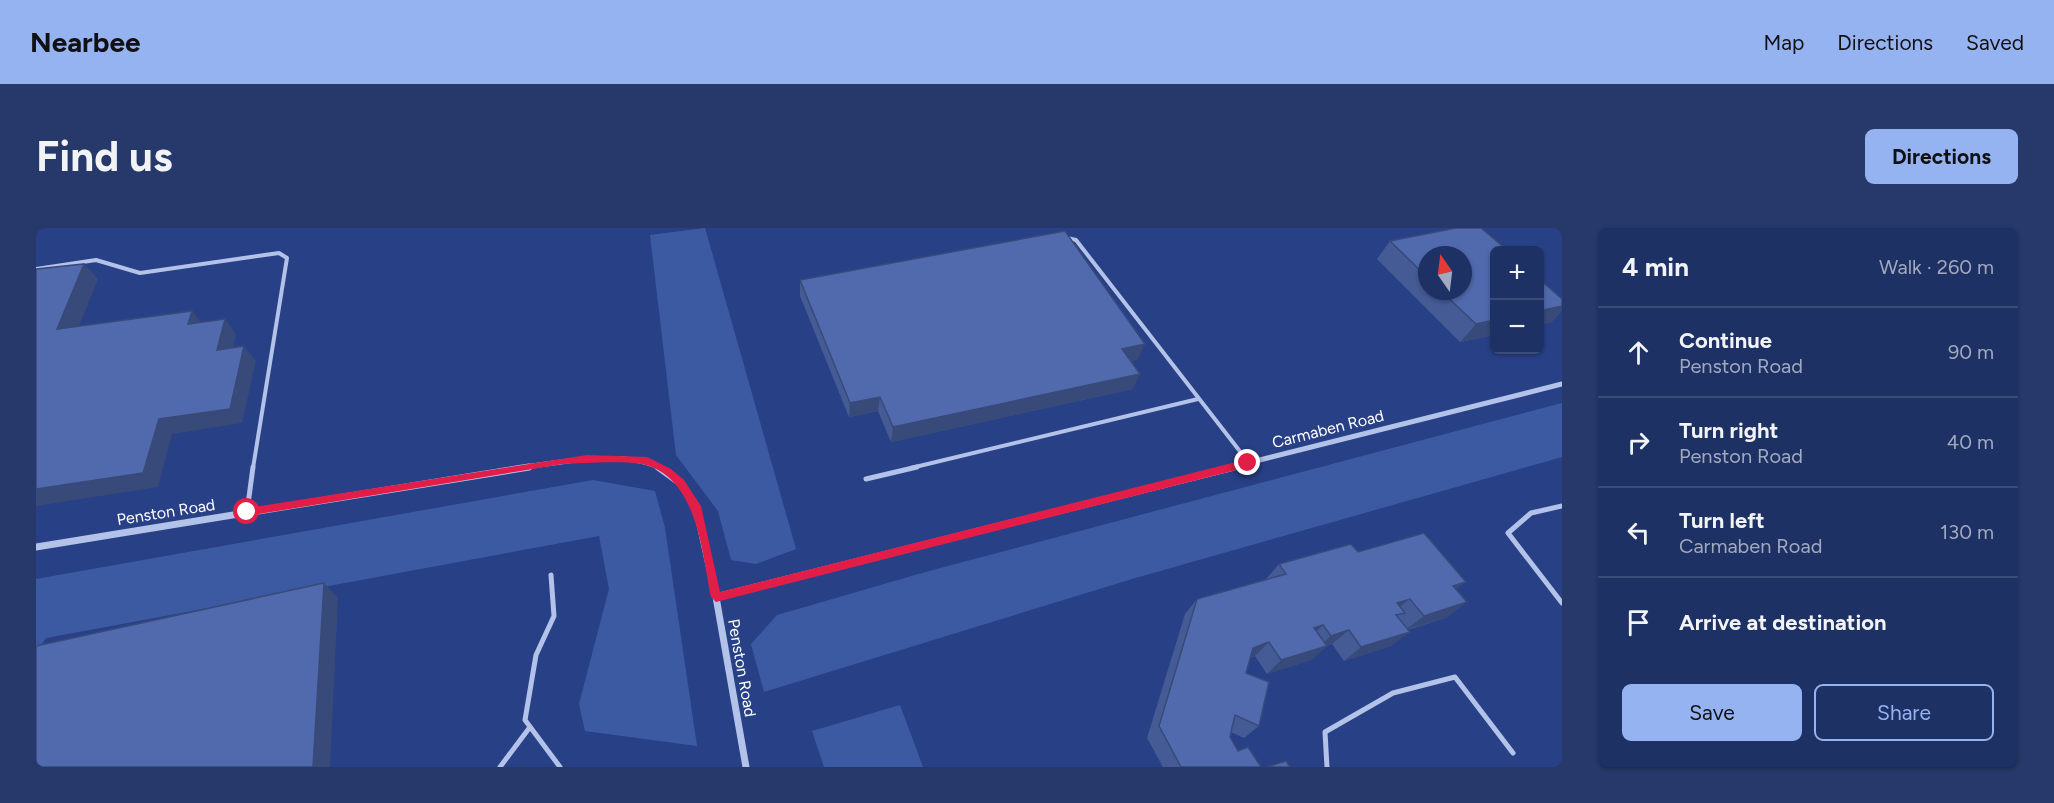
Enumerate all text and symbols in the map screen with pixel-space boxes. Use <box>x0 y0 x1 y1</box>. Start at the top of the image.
text: Nearbee <box>30 25 140 59</box>
text: Map <box>1763 30 1804 55</box>
text: Directions <box>1837 30 1933 55</box>
text: Saved <box>1966 30 2024 55</box>
button: Directions <box>1865 129 2018 184</box>
text: Find us <box>36 131 173 182</box>
north arrow <box>1418 246 1472 300</box>
map controls <box>1490 246 1544 354</box>
button: + <box>1490 246 1544 300</box>
text: 4 min <box>1622 251 1689 283</box>
text: Walk · 260 m <box>1879 255 1994 279</box>
button: − <box>1490 300 1544 354</box>
text: Continue <box>1679 327 1772 354</box>
icon: ahead <box>1622 336 1655 369</box>
text: 90 m <box>1948 340 1994 364</box>
text: Penston Road <box>1679 354 1803 378</box>
street label: Carmaben Road <box>1270 406 1386 452</box>
text: Turn right <box>1679 417 1778 444</box>
icon: right <box>1622 426 1655 459</box>
text: 40 m <box>1947 430 1994 454</box>
text: Penston Road <box>1679 444 1803 468</box>
route end <box>1234 449 1260 475</box>
street label: Penston Road <box>116 495 216 529</box>
route start <box>233 498 259 524</box>
text: Turn left <box>1679 507 1765 534</box>
icon: left <box>1622 516 1655 549</box>
text: 130 m <box>1940 520 1994 544</box>
text: Carmaben Road <box>1679 534 1822 558</box>
icon: arrive <box>1622 606 1655 639</box>
text: Arrive at destination <box>1679 609 1887 636</box>
street label: Penston Road <box>724 617 760 719</box>
button: Save <box>1622 684 1802 741</box>
button: Share <box>1814 684 1994 741</box>

